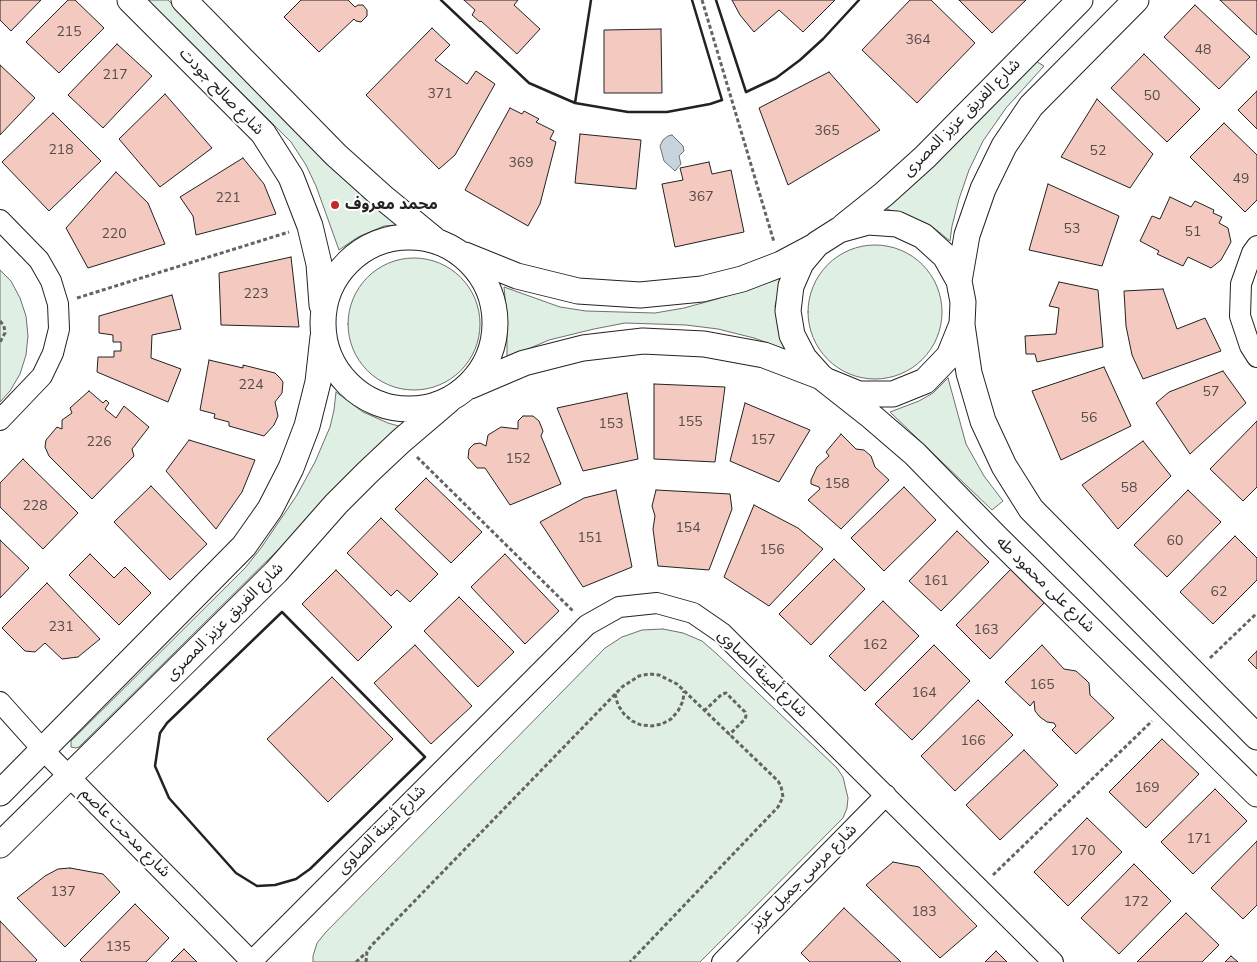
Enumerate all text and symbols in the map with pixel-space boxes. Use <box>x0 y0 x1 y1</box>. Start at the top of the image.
house number: 215 <box>56 25 82 41</box>
house number: 364 <box>905 33 931 49</box>
house number: 48 <box>1195 43 1211 59</box>
street label: شارع صالح جودت <box>175 44 267 140</box>
street label: شارع الفريق عزيز المصرى <box>899 55 1025 181</box>
house number: 217 <box>102 68 128 84</box>
house number: 371 <box>427 87 453 103</box>
house number: 50 <box>1144 89 1160 105</box>
house number: 365 <box>814 124 840 140</box>
house number: 218 <box>48 143 74 159</box>
house number: 52 <box>1090 144 1106 160</box>
house number: 369 <box>508 156 534 172</box>
house number: 49 <box>1233 172 1249 188</box>
house number: 367 <box>688 190 714 206</box>
house number: 221 <box>215 191 241 207</box>
place label: محمد معروف <box>345 195 438 215</box>
marker: محمد معروف <box>329 199 341 211</box>
house number: 53 <box>1064 222 1080 238</box>
house number: 51 <box>1185 225 1201 241</box>
house number: 220 <box>101 227 127 243</box>
house number: 223 <box>243 287 269 303</box>
house number: 224 <box>238 378 264 394</box>
house number: 57 <box>1203 385 1219 401</box>
house number: 56 <box>1081 411 1097 427</box>
house number: 155 <box>677 415 703 431</box>
house number: 153 <box>598 417 624 433</box>
house number: 157 <box>750 433 776 449</box>
house number: 226 <box>86 435 112 451</box>
house number: 152 <box>505 452 531 468</box>
house number: 158 <box>824 477 850 493</box>
house number: 58 <box>1121 481 1137 497</box>
house number: 228 <box>22 499 48 515</box>
house number: 154 <box>675 521 701 537</box>
house number: 151 <box>577 531 603 547</box>
street label: شارع على محمود طه <box>992 533 1098 637</box>
house number: 60 <box>1167 534 1183 550</box>
house number: 156 <box>759 543 785 559</box>
street label: شارع الفريق عزيز المصرى <box>162 559 288 685</box>
house number: 161 <box>923 574 949 590</box>
house number: 62 <box>1211 585 1227 601</box>
house number: 231 <box>48 620 74 636</box>
house number: 163 <box>973 623 999 639</box>
street label: شارع أمينة الصاوى <box>713 626 811 722</box>
house number: 162 <box>862 638 888 654</box>
house number: 165 <box>1029 678 1055 694</box>
house number: 164 <box>911 686 937 702</box>
house number: 166 <box>960 734 986 750</box>
house number: 169 <box>1134 781 1160 797</box>
street label: شارع أمينة الصاوى <box>334 782 430 878</box>
street label: شارع مدحت عاصم <box>76 784 174 882</box>
street label: شارع مرسى جميل عزيز <box>746 820 862 936</box>
house number: 171 <box>1186 832 1212 848</box>
house number: 170 <box>1070 844 1096 860</box>
house number: 137 <box>50 885 76 901</box>
house number: 172 <box>1123 895 1149 911</box>
house number: 183 <box>911 905 937 921</box>
house number: 135 <box>105 940 131 956</box>

